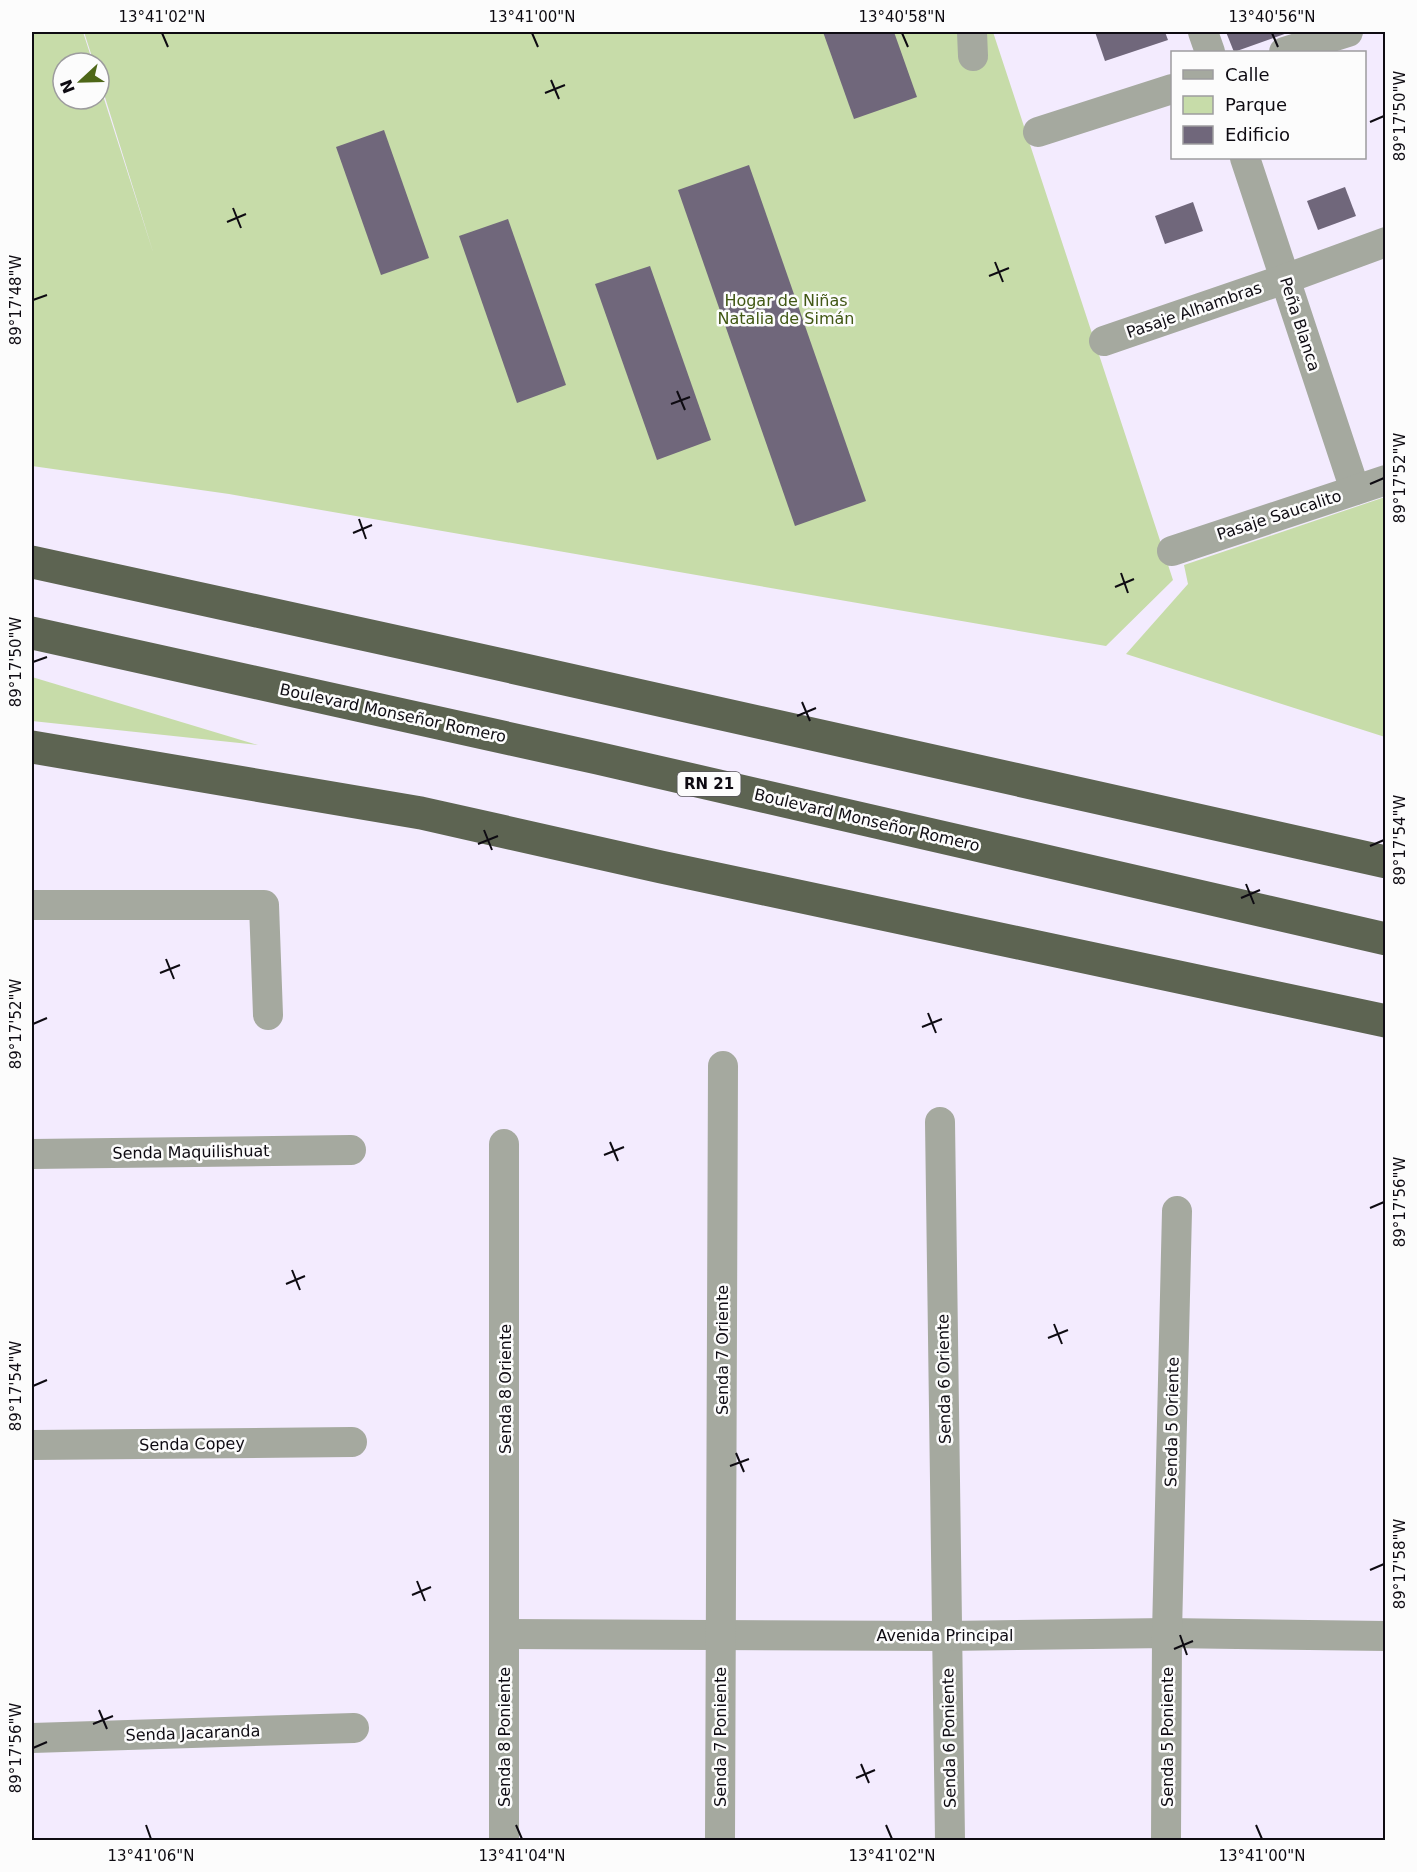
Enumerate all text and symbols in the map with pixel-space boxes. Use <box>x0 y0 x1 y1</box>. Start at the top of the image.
text: 13°41'02"N <box>118 8 206 26</box>
text: 13°41'00"N <box>488 8 576 26</box>
text: 13°40'58"N <box>858 8 946 26</box>
text: 13°40'56"N <box>1228 8 1316 26</box>
north arrow <box>51 51 111 111</box>
legend <box>1171 51 1366 159</box>
text: Calle <box>1225 64 1270 85</box>
text: 89°17'50"W <box>1391 71 1409 161</box>
text: N <box>56 77 79 96</box>
text: Parque <box>1225 94 1287 115</box>
text: Edificio <box>1225 124 1290 145</box>
text: 89°17'48"W <box>7 255 25 345</box>
street label: Peña Blanca <box>1276 274 1324 374</box>
street label: Pasaje Alhambras <box>1124 278 1264 342</box>
park label: Hogar de Niñas Natalia de Simán <box>718 291 854 328</box>
text: 89°17'52"W <box>1391 433 1409 523</box>
street label: Pasaje Saucalito <box>1214 486 1344 544</box>
text: 89°17'50"W <box>7 617 25 707</box>
street label: Boulevard Monseñor Romero <box>278 680 508 746</box>
road number: RN 21 <box>678 772 740 796</box>
street label: Boulevard Monseñor Romero <box>752 785 982 855</box>
text: 89°17'54"W <box>1391 795 1409 885</box>
text: 89°17'52"W <box>7 979 25 1069</box>
street label: Senda Maquilishuat <box>112 1141 270 1163</box>
text: 89°17'56"W <box>1391 1157 1409 1247</box>
street label: Senda 7 Oriente <box>713 1285 732 1415</box>
street label: Senda 6 Oriente <box>933 1314 955 1444</box>
street label: Senda 8 Oriente <box>496 1324 515 1454</box>
text: 89°17'54"W <box>7 1341 25 1431</box>
street label: Senda 5 Oriente <box>1161 1357 1183 1487</box>
street label: Senda Copey <box>139 1434 245 1454</box>
text: 89°17'58"W <box>1391 1519 1409 1609</box>
street label: Avenida Principal <box>876 1626 1014 1645</box>
street label: Senda 8 Poniente <box>495 1667 514 1807</box>
street label: Senda 7 Poniente <box>711 1667 730 1807</box>
street label: Senda 5 Poniente <box>1158 1667 1177 1807</box>
street label: Senda 6 Poniente <box>938 1668 960 1808</box>
text: 89°17'56"W <box>7 1703 25 1793</box>
street label: Senda Jacaranda <box>125 1721 261 1745</box>
text: 13°41'06"N <box>107 1847 195 1865</box>
text: 13°41'04"N <box>478 1847 566 1865</box>
text: 13°41'02"N <box>848 1847 936 1865</box>
text: 13°41'00"N <box>1218 1847 1306 1865</box>

